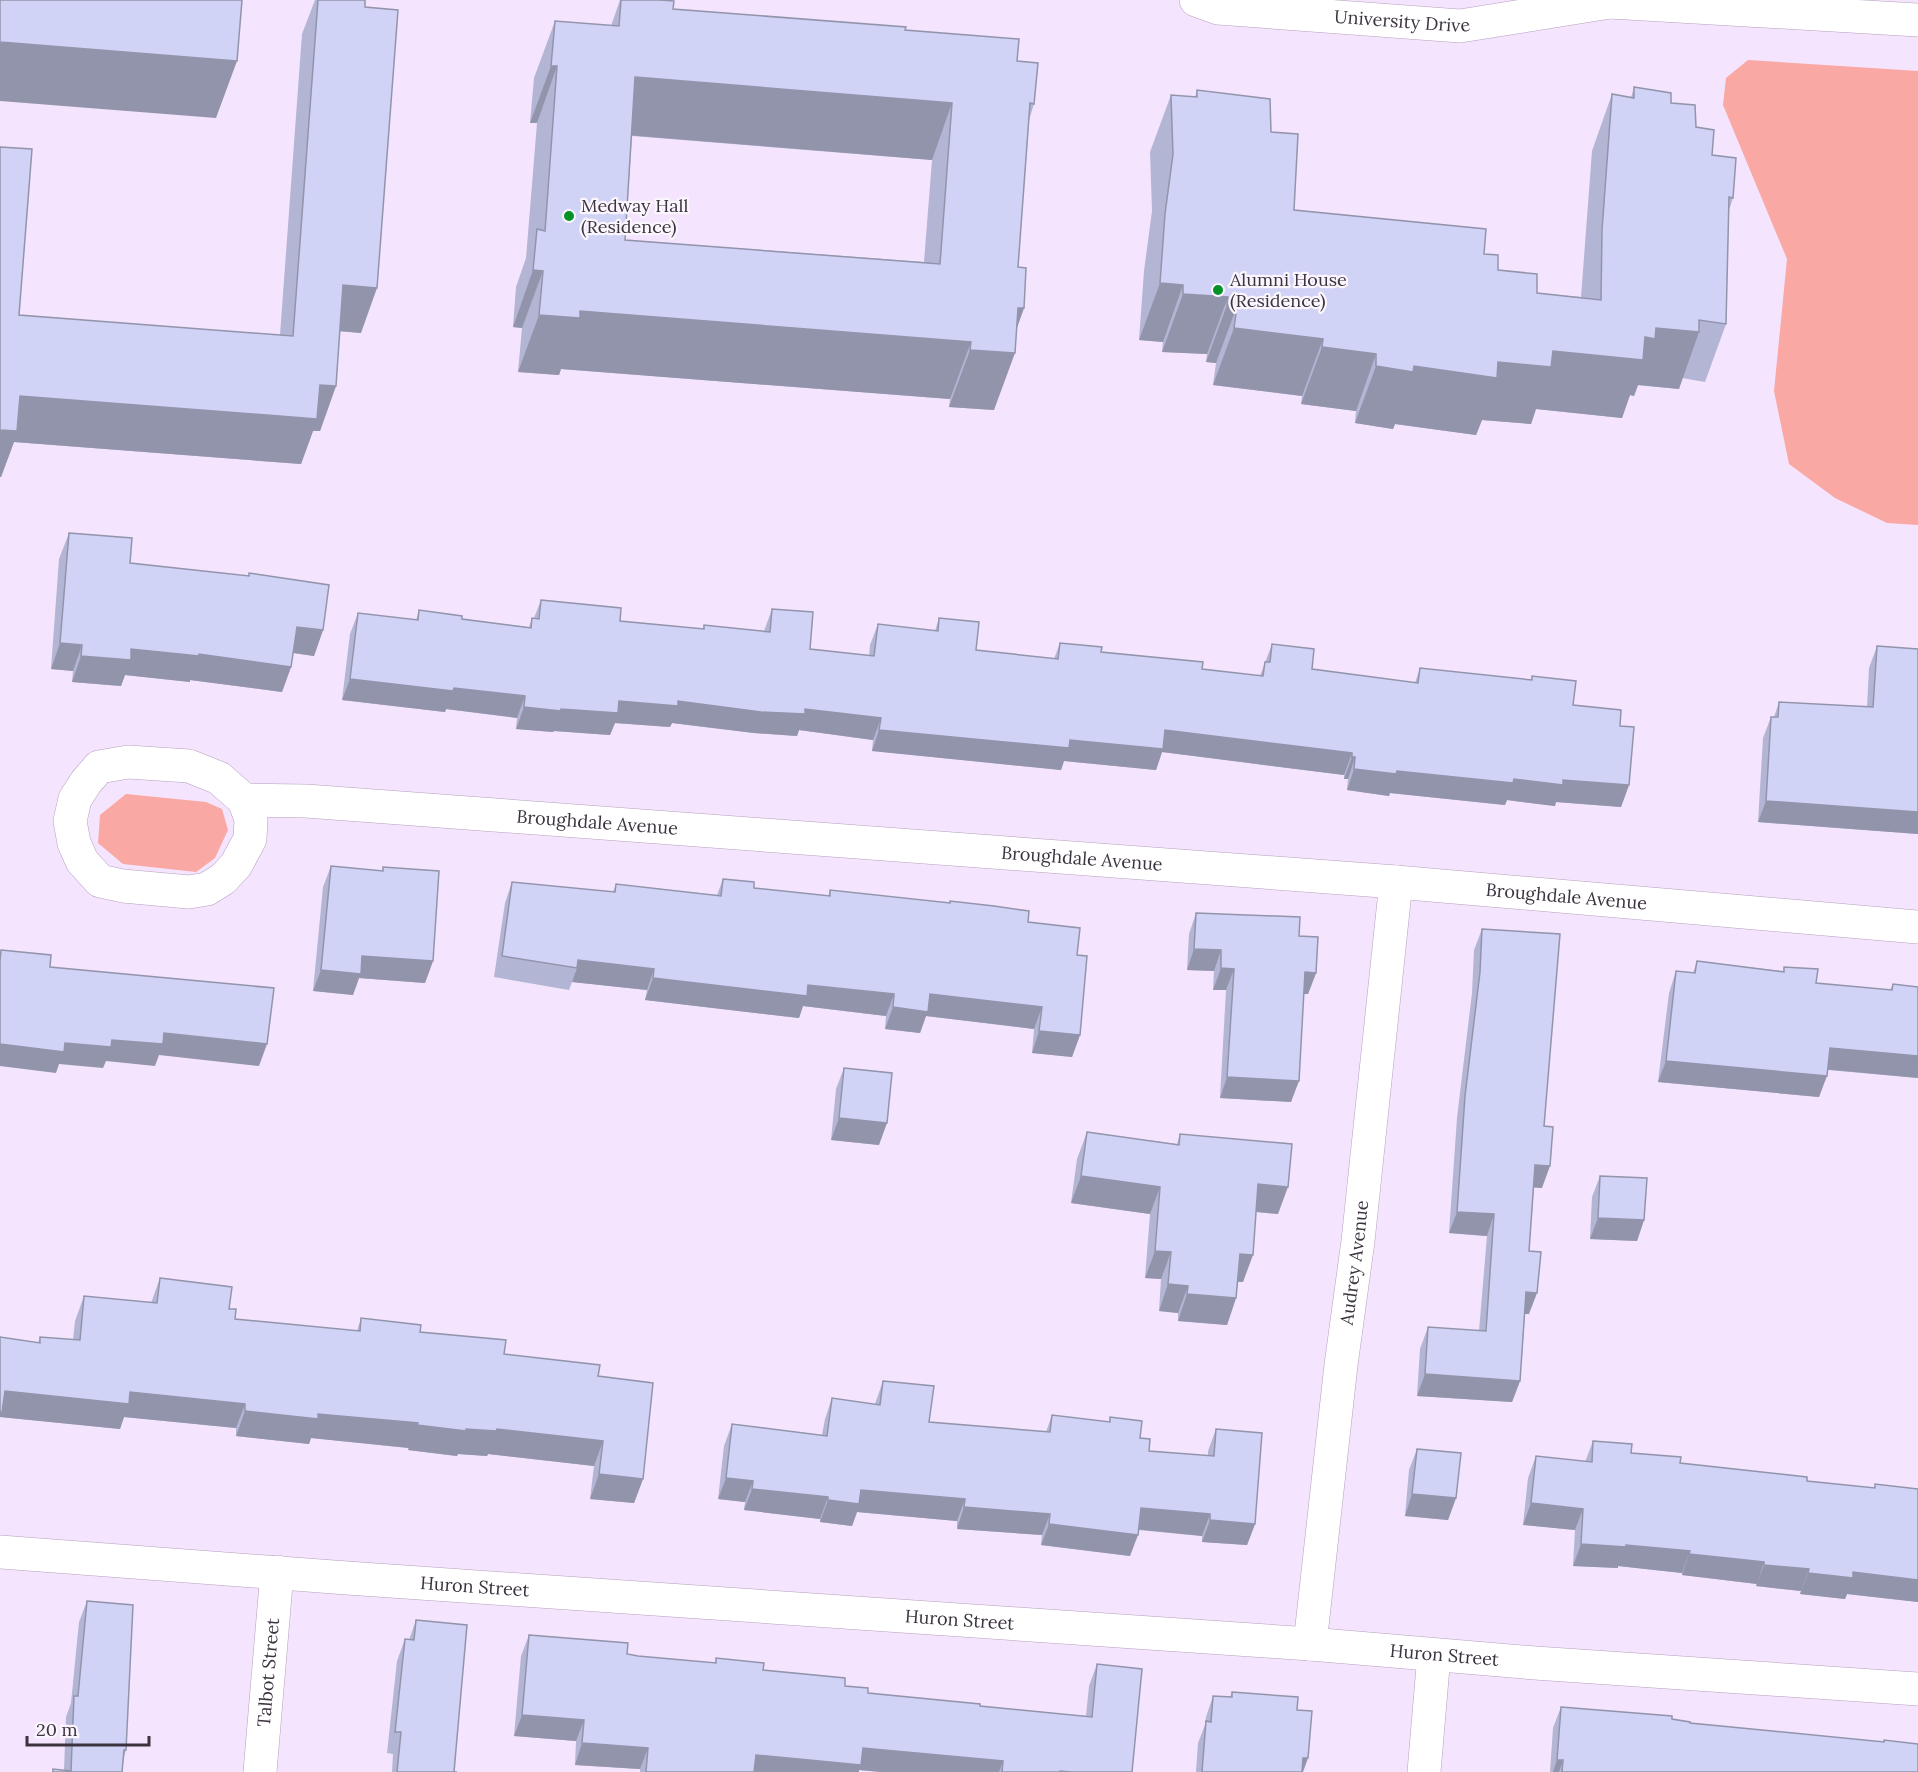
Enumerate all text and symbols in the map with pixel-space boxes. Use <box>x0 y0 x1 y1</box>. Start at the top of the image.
street label: University Drive <box>1333 5 1472 37</box>
place label: Medway Hall (Residence) <box>581 194 688 238</box>
marker: Medway Hall (Residence) <box>562 209 576 223</box>
place label: Alumni House (Residence) <box>1229 268 1347 312</box>
marker: Alumni House (Residence) <box>1211 283 1225 297</box>
street label: Broughdale Avenue <box>516 805 679 840</box>
street label: Broughdale Avenue <box>1000 841 1164 876</box>
street label: Broughdale Avenue <box>1485 878 1648 915</box>
street label: Audrey Avenue <box>1334 1199 1373 1327</box>
street label: Huron Street <box>419 1571 530 1601</box>
street label: Huron Street <box>904 1604 1015 1635</box>
street label: Talbot Street <box>252 1617 284 1728</box>
street label: Huron Street <box>1389 1639 1500 1671</box>
scale bar <box>27 1709 148 1747</box>
text: 20 m <box>36 1718 78 1741</box>

